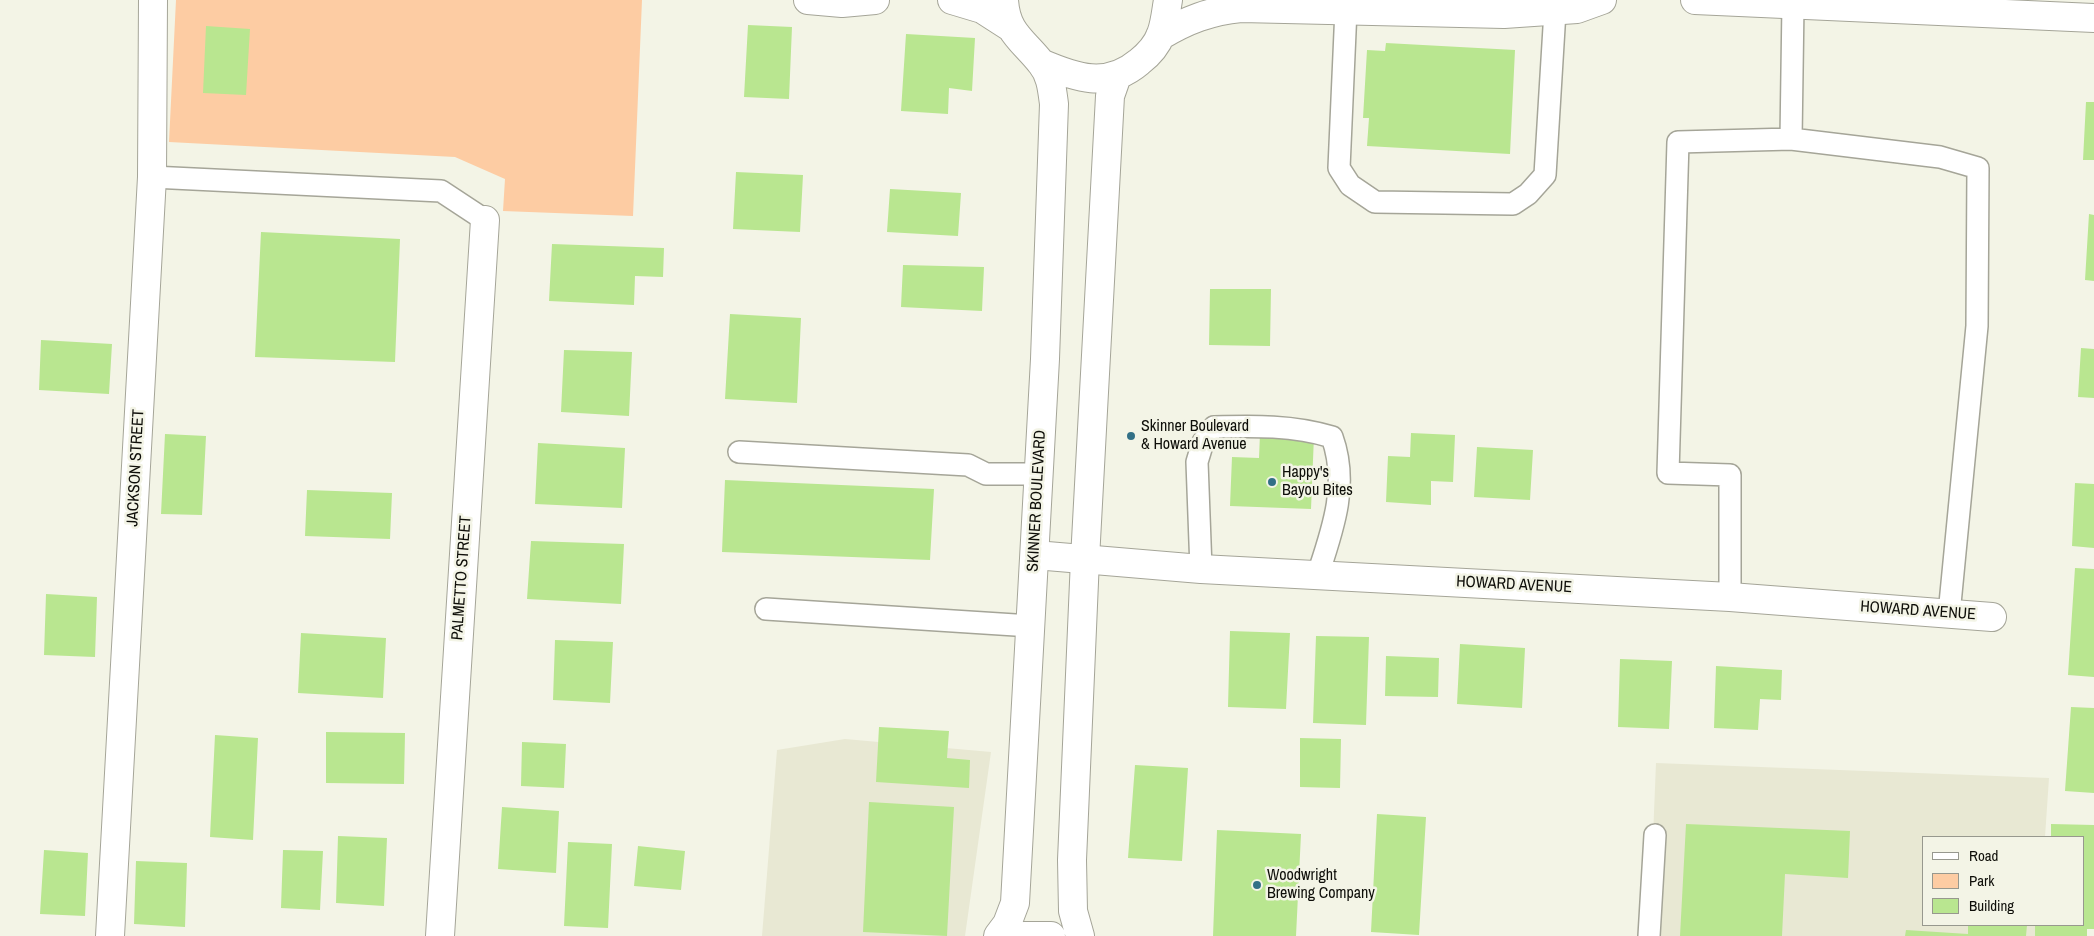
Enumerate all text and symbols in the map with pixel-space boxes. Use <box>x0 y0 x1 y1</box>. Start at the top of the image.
street label: JACKSON STREET <box>123 409 149 527</box>
place label: Skinner Boulevard & Howard Avenue <box>1141 417 1249 455</box>
street label: SKINNER BOULEVARD <box>1024 430 1050 572</box>
marker: Skinner Boulevard & Howard Avenue <box>1125 430 1137 442</box>
place label: Happy's Bayou Bites <box>1282 463 1353 501</box>
marker: Happy's Bayou Bites <box>1266 476 1278 488</box>
street label: PALMETTO STREET <box>448 515 476 641</box>
street label: HOWARD AVENUE <box>1456 572 1572 598</box>
street label: HOWARD AVENUE <box>1860 597 1976 625</box>
legend <box>1922 836 2084 926</box>
text: Road <box>1969 845 1998 866</box>
place label: Woodwright Brewing Company <box>1267 866 1375 904</box>
text: Park <box>1969 870 1994 891</box>
marker: Woodwright Brewing Company <box>1251 879 1263 891</box>
text: Building <box>1969 895 2014 916</box>

